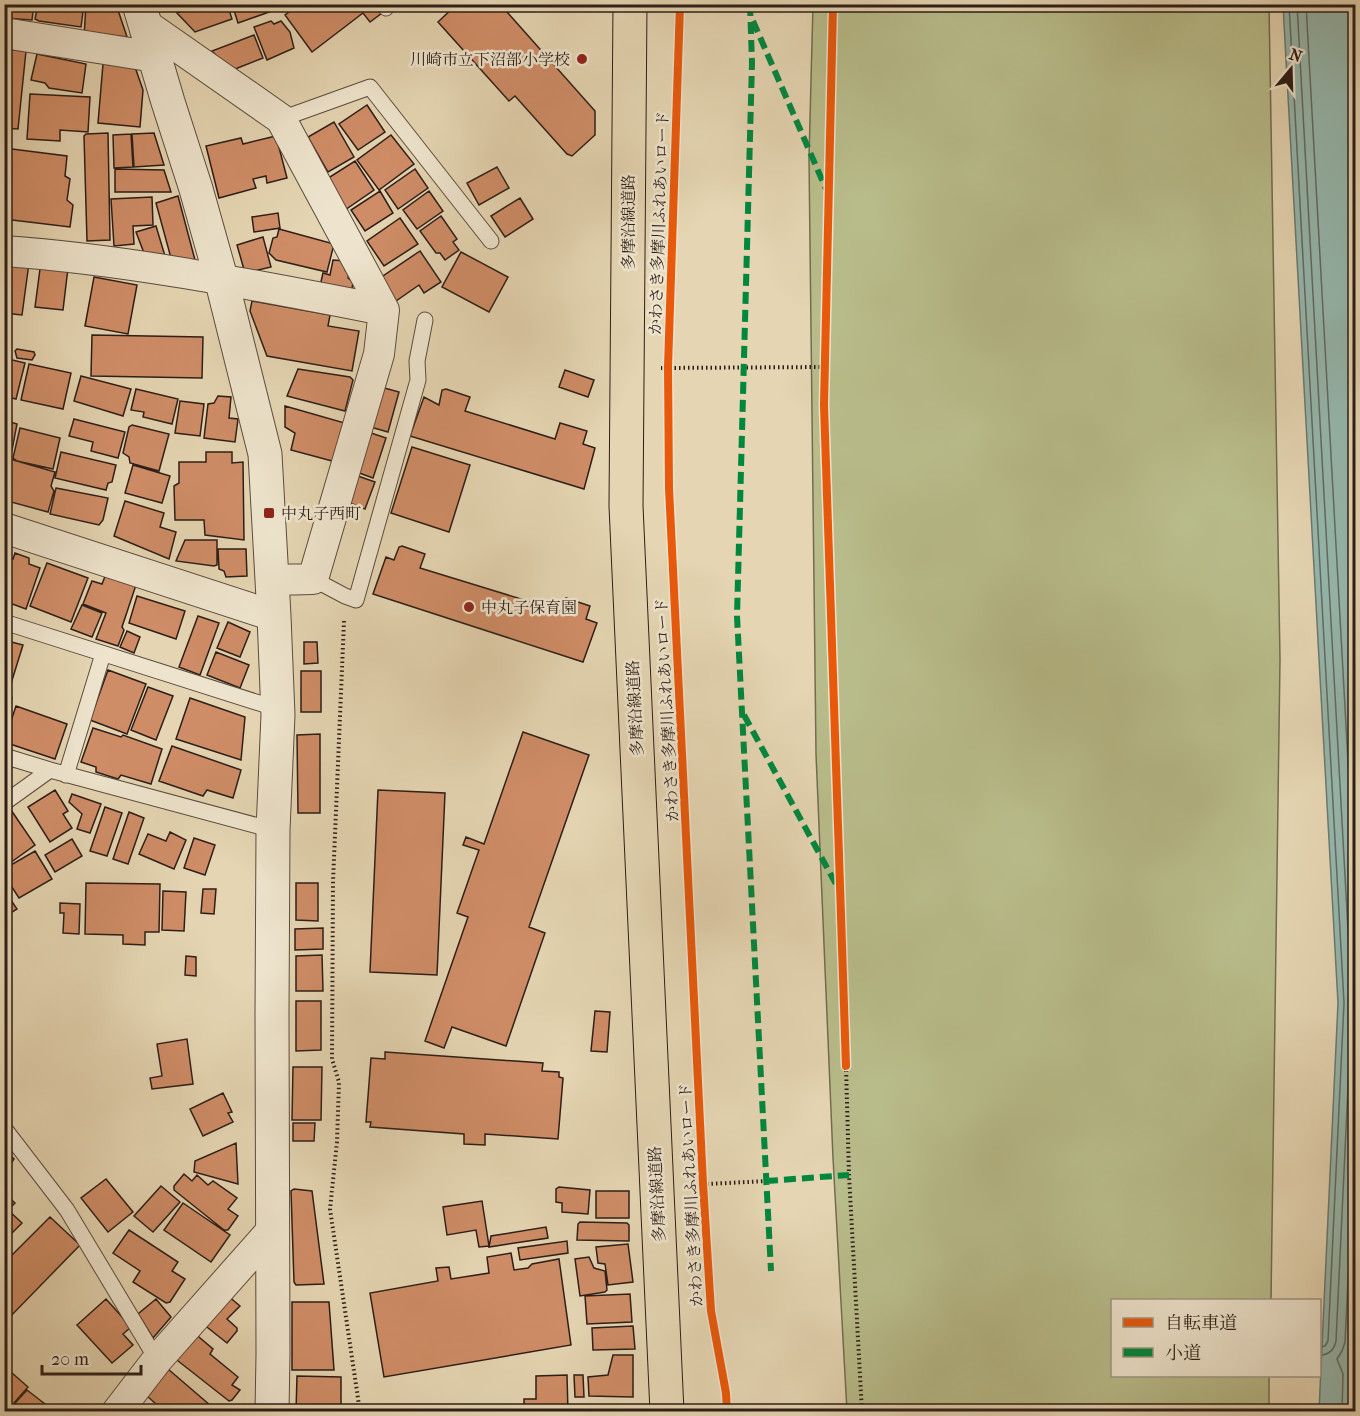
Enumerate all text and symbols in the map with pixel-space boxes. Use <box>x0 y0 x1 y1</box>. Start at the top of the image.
north arrow <box>1261 39 1321 99</box>
text: N <box>1287 44 1305 67</box>
place label: 川崎市立下沼部小学校 <box>410 50 570 69</box>
marker: 川崎市立下沼部小学校 <box>575 52 589 66</box>
street label: かわさき多摩川ふれあいロード <box>646 111 672 335</box>
street label: 多摩沿線道路 <box>619 174 638 270</box>
place label: 中丸子西町 <box>281 504 361 523</box>
marker: 中丸子西町 <box>262 506 276 520</box>
place label: 中丸子保育園 <box>481 598 577 617</box>
street label: かわさき多摩川ふれあいロード <box>652 598 682 822</box>
marker: 中丸子保育園 <box>462 600 476 614</box>
street label: 多摩沿線道路 <box>623 660 647 756</box>
street label: かわさき多摩川ふれあいロード <box>676 1083 706 1307</box>
street label: 多摩沿線道路 <box>645 1146 669 1242</box>
legend <box>1111 1299 1321 1377</box>
text: 自転車道 <box>1165 1313 1237 1334</box>
scale bar <box>42 1338 141 1376</box>
text: 小道 <box>1165 1343 1201 1364</box>
text: 20 m <box>51 1349 89 1370</box>

